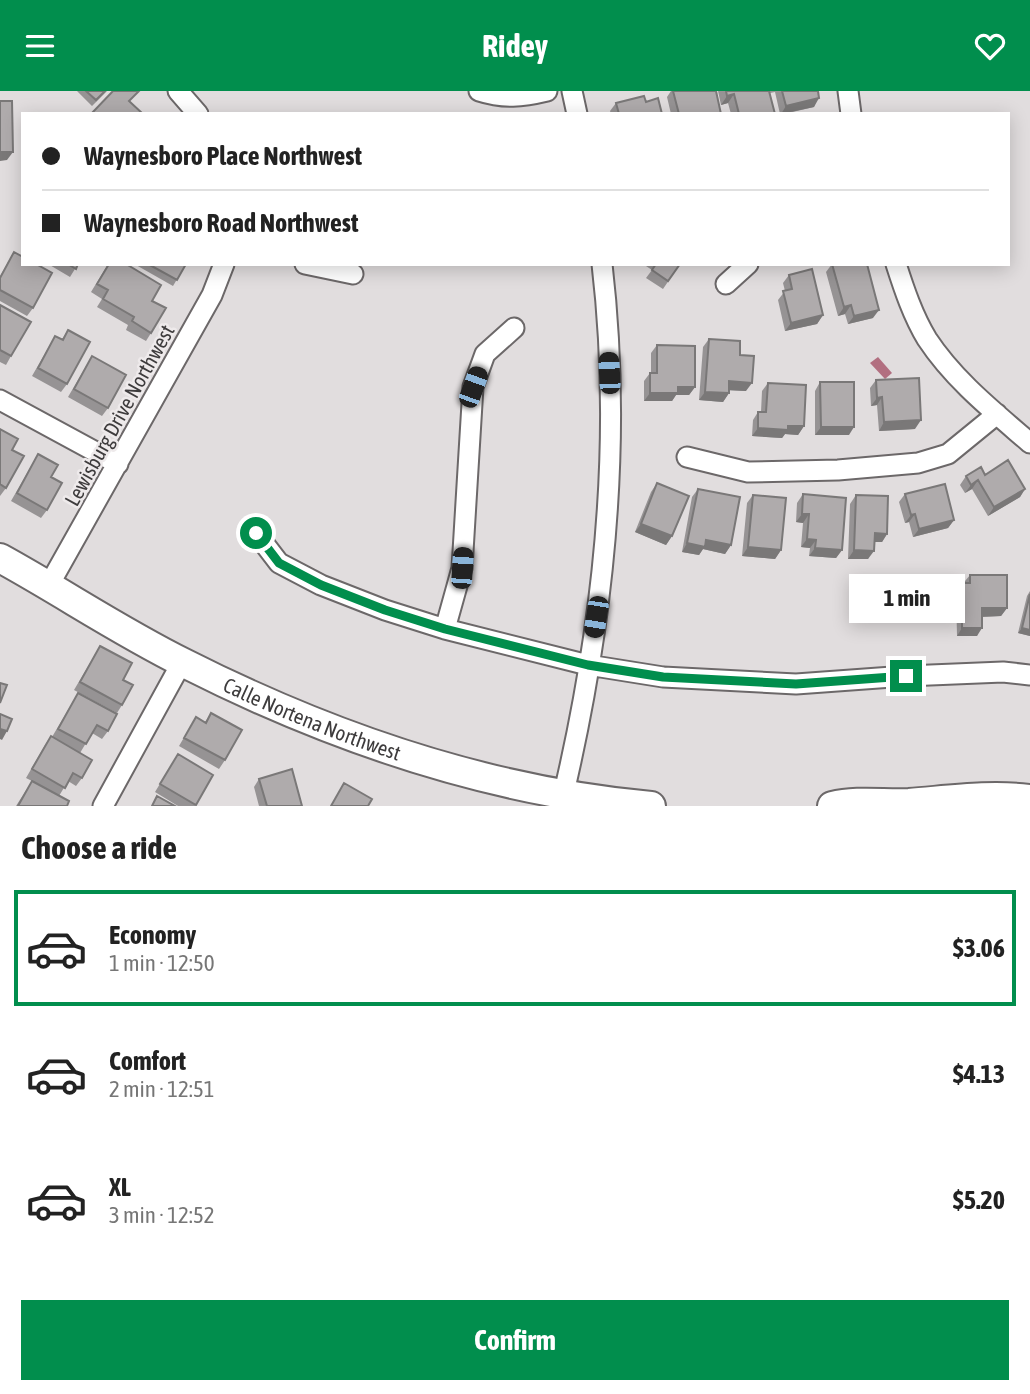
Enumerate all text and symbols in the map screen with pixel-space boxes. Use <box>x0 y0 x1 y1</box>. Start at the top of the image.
icon: menu <box>21 27 59 65</box>
text: Ridey <box>482 27 548 64</box>
icon: heart <box>971 27 1009 65</box>
text: Waynesboro Place Northwest <box>84 141 362 171</box>
text: Waynesboro Road Northwest <box>84 208 358 238</box>
street label: Lewisburg Drive Northwest <box>59 320 179 510</box>
car <box>598 351 621 395</box>
car <box>456 364 491 410</box>
route start <box>240 517 272 549</box>
car <box>451 546 474 590</box>
callout: 1 min <box>848 575 964 623</box>
text: 1 min <box>884 585 930 611</box>
car <box>583 595 610 639</box>
route end <box>890 660 922 692</box>
street label: Calle Nortena Northwest <box>220 672 404 765</box>
text: Choose a ride <box>21 829 177 866</box>
icon: car <box>25 917 88 980</box>
text: Economy <box>109 920 196 950</box>
text: $3.06 <box>953 933 1005 963</box>
text: 1 min · 12:50 <box>109 950 215 976</box>
icon: car <box>25 1043 88 1106</box>
text: Comfort <box>109 1046 186 1076</box>
text: $4.13 <box>953 1059 1005 1089</box>
text: 2 min · 12:51 <box>109 1076 215 1102</box>
icon: car <box>25 1169 88 1232</box>
text: XL <box>109 1172 131 1202</box>
text: $5.20 <box>953 1185 1005 1215</box>
text: 3 min · 12:52 <box>109 1202 215 1228</box>
button: Confirm <box>21 1300 1009 1380</box>

